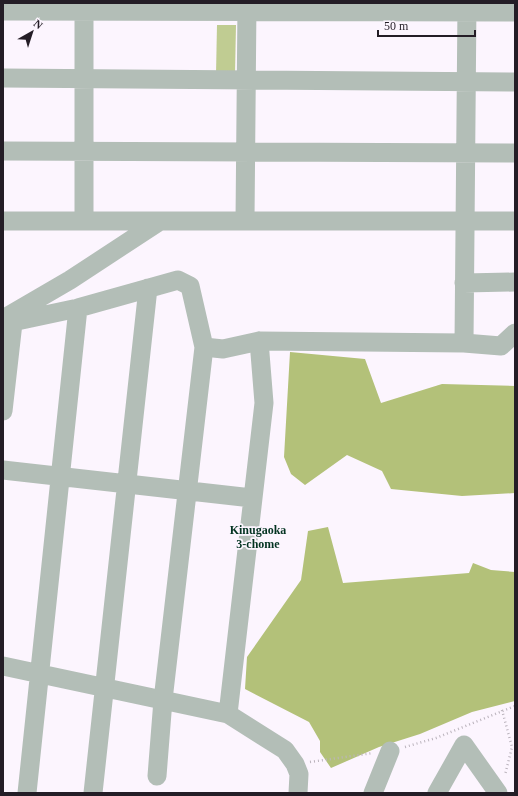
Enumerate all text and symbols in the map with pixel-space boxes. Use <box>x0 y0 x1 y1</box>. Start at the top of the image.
north arrow <box>12 12 52 52</box>
scale bar <box>378 12 475 38</box>
text: N <box>31 17 45 31</box>
text: 50 m <box>384 19 409 33</box>
district label: Kinugaoka 3-chome <box>230 523 286 551</box>

